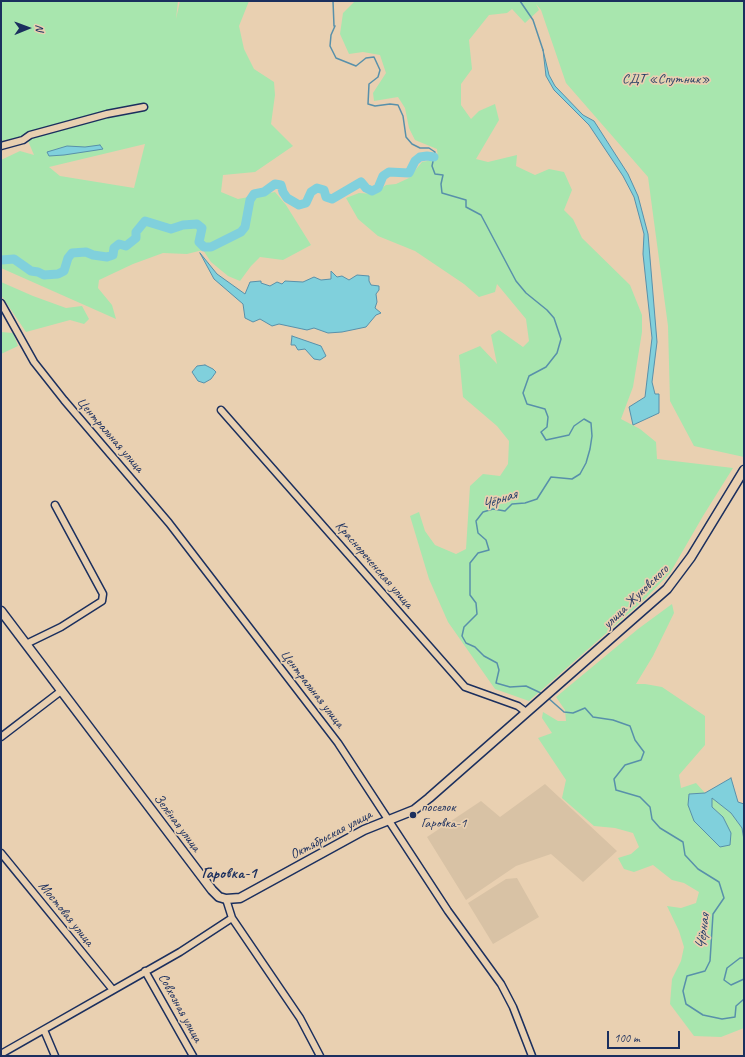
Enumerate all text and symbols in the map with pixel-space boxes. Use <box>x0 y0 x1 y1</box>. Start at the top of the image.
north arrow <box>8 8 48 48</box>
text: N <box>33 24 47 31</box>
park label: СДТ «Спутник» <box>622 71 710 87</box>
street label: Центральная улица <box>73 394 147 476</box>
water label: Чёрная <box>479 486 519 514</box>
street label: Краснореченская улица <box>331 518 417 612</box>
street label: улица Жуковского <box>600 561 672 633</box>
street label: Центральная улица <box>276 647 348 731</box>
street label: Зелёная улица <box>150 791 204 855</box>
place label: поселок Гаровка-1 <box>421 799 466 832</box>
street label: Октябрьская улица <box>287 806 375 864</box>
marker: поселок Гаровка-1 <box>408 810 418 820</box>
district label: Гаровка-1 <box>201 864 257 884</box>
street label: Мостовая улица <box>35 878 97 950</box>
water label: Чёрная <box>692 913 714 951</box>
street label: Совхозная улица <box>154 971 206 1045</box>
scale bar <box>609 1023 682 1049</box>
text: 100 m <box>614 1030 640 1046</box>

